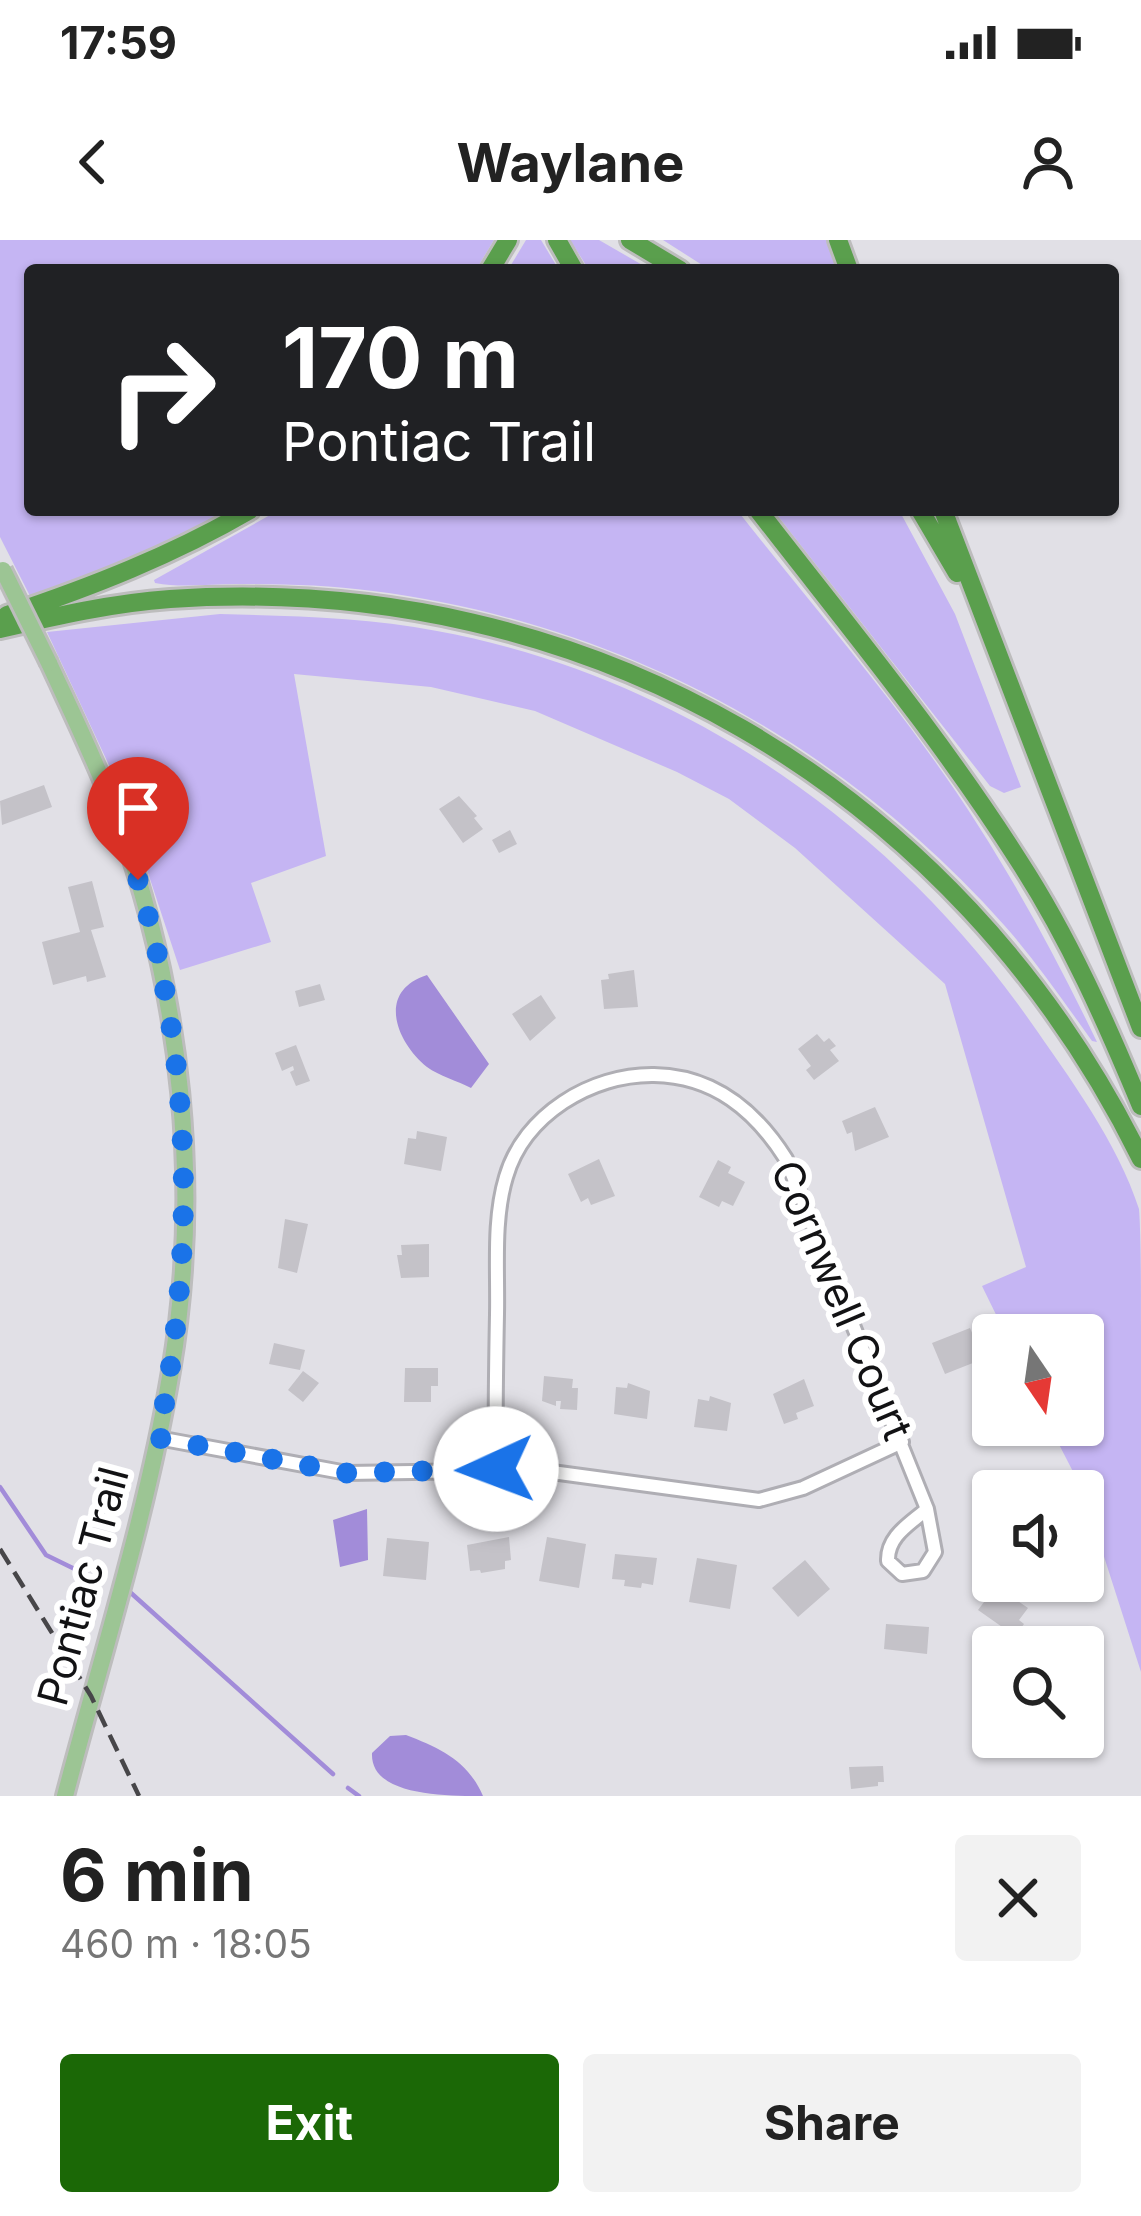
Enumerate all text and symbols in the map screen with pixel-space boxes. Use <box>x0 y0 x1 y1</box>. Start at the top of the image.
text: 17:59 <box>60 15 177 70</box>
icon: back <box>60 129 126 195</box>
icon: person <box>1015 129 1081 195</box>
text: Waylane <box>457 130 684 195</box>
text: 170 m <box>282 307 519 408</box>
icon: right <box>84 312 240 468</box>
text: Pontiac Trail <box>282 409 596 474</box>
pin <box>87 757 189 880</box>
icon: arrive <box>105 775 171 841</box>
street label: Cornwell Court <box>761 1153 924 1447</box>
north arrow <box>972 1314 1104 1446</box>
map controls <box>972 1314 1104 1758</box>
position arrow <box>433 1406 559 1532</box>
street label: Pontiac Trail <box>26 1461 139 1710</box>
button: sound <box>972 1470 1104 1602</box>
button: search <box>972 1626 1104 1758</box>
text: 6 min <box>60 1831 254 1918</box>
button: close <box>955 1835 1081 1961</box>
text: 460 m · 18:05 <box>60 1920 312 1967</box>
button: Exit <box>60 2054 559 2192</box>
button: Share <box>583 2054 1081 2192</box>

